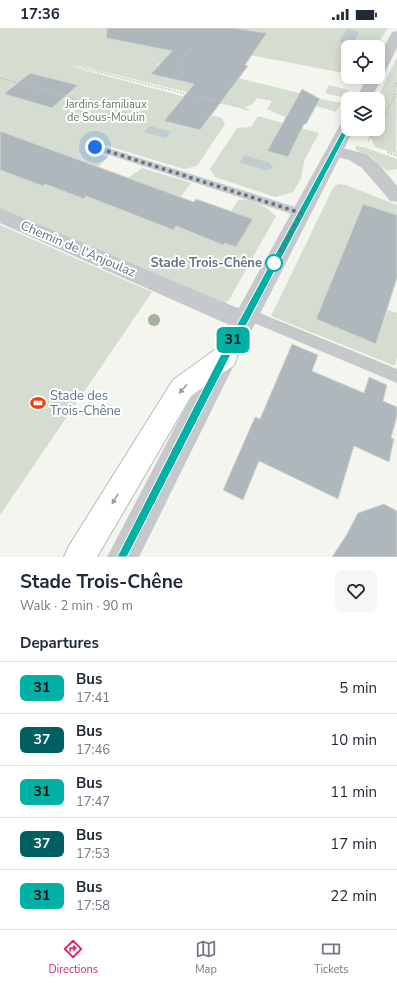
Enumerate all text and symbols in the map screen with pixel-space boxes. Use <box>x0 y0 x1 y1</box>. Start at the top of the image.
text: 17:36 <box>20 4 60 24</box>
map controls <box>341 40 385 136</box>
button: locate <box>341 40 385 84</box>
button: layers <box>341 92 385 136</box>
park label: Jardins familiaux de Sous-Moulin <box>64 97 147 125</box>
your location <box>85 137 105 157</box>
street label: Chemin de l'Anjoulaz <box>18 217 138 281</box>
place label: Stade Trois-Chêne <box>150 254 262 272</box>
marker: Stade Trois-Chêne <box>265 254 283 272</box>
line badge: 31 <box>215 327 251 353</box>
text: 31 <box>225 330 241 349</box>
one-way arrow <box>178 384 187 394</box>
place label: Stade des Trois-Chêne <box>50 387 121 420</box>
sports icon: Stade des Trois-Chêne <box>29 394 47 412</box>
one-way arrow <box>111 493 118 505</box>
text: Stade Trois-Chêne <box>20 569 183 595</box>
button: heart <box>335 570 377 612</box>
text: Walk · 2 min · 90 m <box>20 597 133 615</box>
text: Departures <box>20 633 99 653</box>
text: Bus <box>76 669 102 689</box>
text: 31 <box>34 678 50 697</box>
text: 5 min <box>339 678 377 698</box>
text: 17:41 <box>76 689 110 707</box>
text: Bus <box>76 721 102 741</box>
text: 37 <box>34 730 50 749</box>
text: 10 min <box>330 730 377 750</box>
text: 17:46 <box>76 741 110 759</box>
text: Bus <box>76 773 102 793</box>
text: 31 <box>34 782 50 801</box>
text: 11 min <box>330 782 377 802</box>
text: 17:47 <box>76 793 110 811</box>
text: Bus <box>76 825 102 845</box>
text: 37 <box>34 834 50 853</box>
text: 17 min <box>330 834 377 854</box>
text: 17:53 <box>76 845 110 863</box>
text: Bus <box>76 877 102 897</box>
text: 31 <box>34 886 50 905</box>
text: 22 min <box>330 886 377 906</box>
text: 17:58 <box>76 897 110 915</box>
tab: Directions <box>48 938 98 977</box>
tab: Map <box>195 938 217 977</box>
tab: Tickets <box>314 938 349 977</box>

